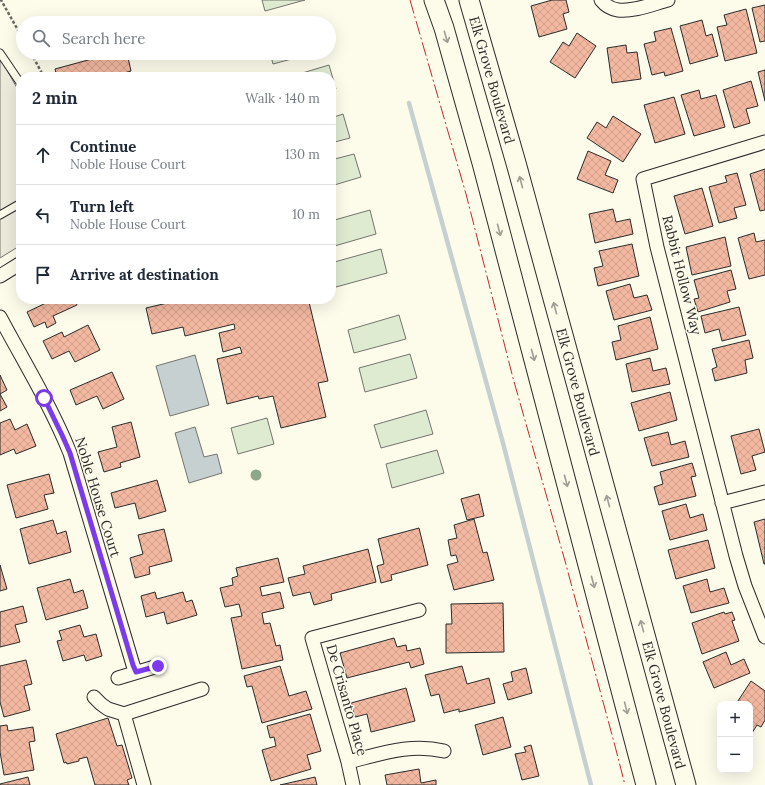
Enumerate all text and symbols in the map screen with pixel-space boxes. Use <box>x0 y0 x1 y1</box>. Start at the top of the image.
street label: Elk Grove Boulevard <box>465 14 519 146</box>
search box <box>16 16 336 60</box>
icon: search <box>30 27 52 49</box>
text: Search here <box>62 29 145 48</box>
one-way arrow <box>443 30 450 43</box>
text: 2 min <box>32 87 78 109</box>
text: Walk · 140 m <box>245 90 320 107</box>
text: Continue <box>70 137 136 156</box>
icon: ahead <box>32 144 54 166</box>
text: 130 m <box>285 146 320 163</box>
text: Noble House Court <box>70 156 186 173</box>
one-way arrow <box>517 176 524 189</box>
text: Turn left <box>70 197 134 216</box>
icon: left <box>32 204 54 226</box>
text: 10 m <box>292 206 320 223</box>
street label: Rabbit Hollow Way <box>658 213 706 337</box>
text: Noble House Court <box>70 216 186 233</box>
one-way arrow <box>496 223 504 236</box>
icon: arrive <box>32 264 54 286</box>
text: Arrive at destination <box>70 265 219 284</box>
one-way arrow <box>551 301 558 314</box>
street label: Elk Grove Boulevard <box>552 326 604 458</box>
one-way arrow <box>529 349 537 362</box>
route start <box>35 389 53 407</box>
street label: Noble House Court <box>71 435 125 560</box>
one-way arrow <box>563 474 570 487</box>
one-way arrow <box>604 494 611 507</box>
one-way arrow <box>590 575 597 588</box>
one-way arrow <box>638 620 646 633</box>
street label: Elk Grove Boulevard <box>638 639 690 771</box>
street label: De Crisanto Place <box>322 642 372 758</box>
route end <box>149 657 167 675</box>
one-way arrow <box>623 701 630 714</box>
map controls <box>717 701 753 773</box>
button: + <box>717 701 753 737</box>
button: − <box>717 737 753 773</box>

